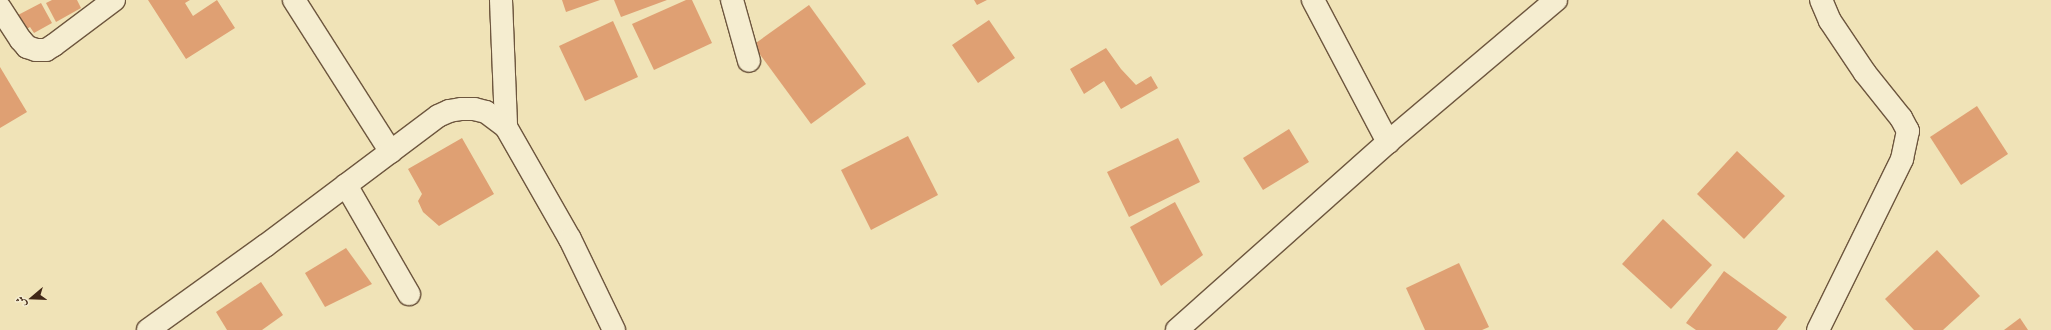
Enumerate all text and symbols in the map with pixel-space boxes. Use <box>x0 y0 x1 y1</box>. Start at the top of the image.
north arrow <box>12 278 52 318</box>
text: ش <box>12 294 29 309</box>

